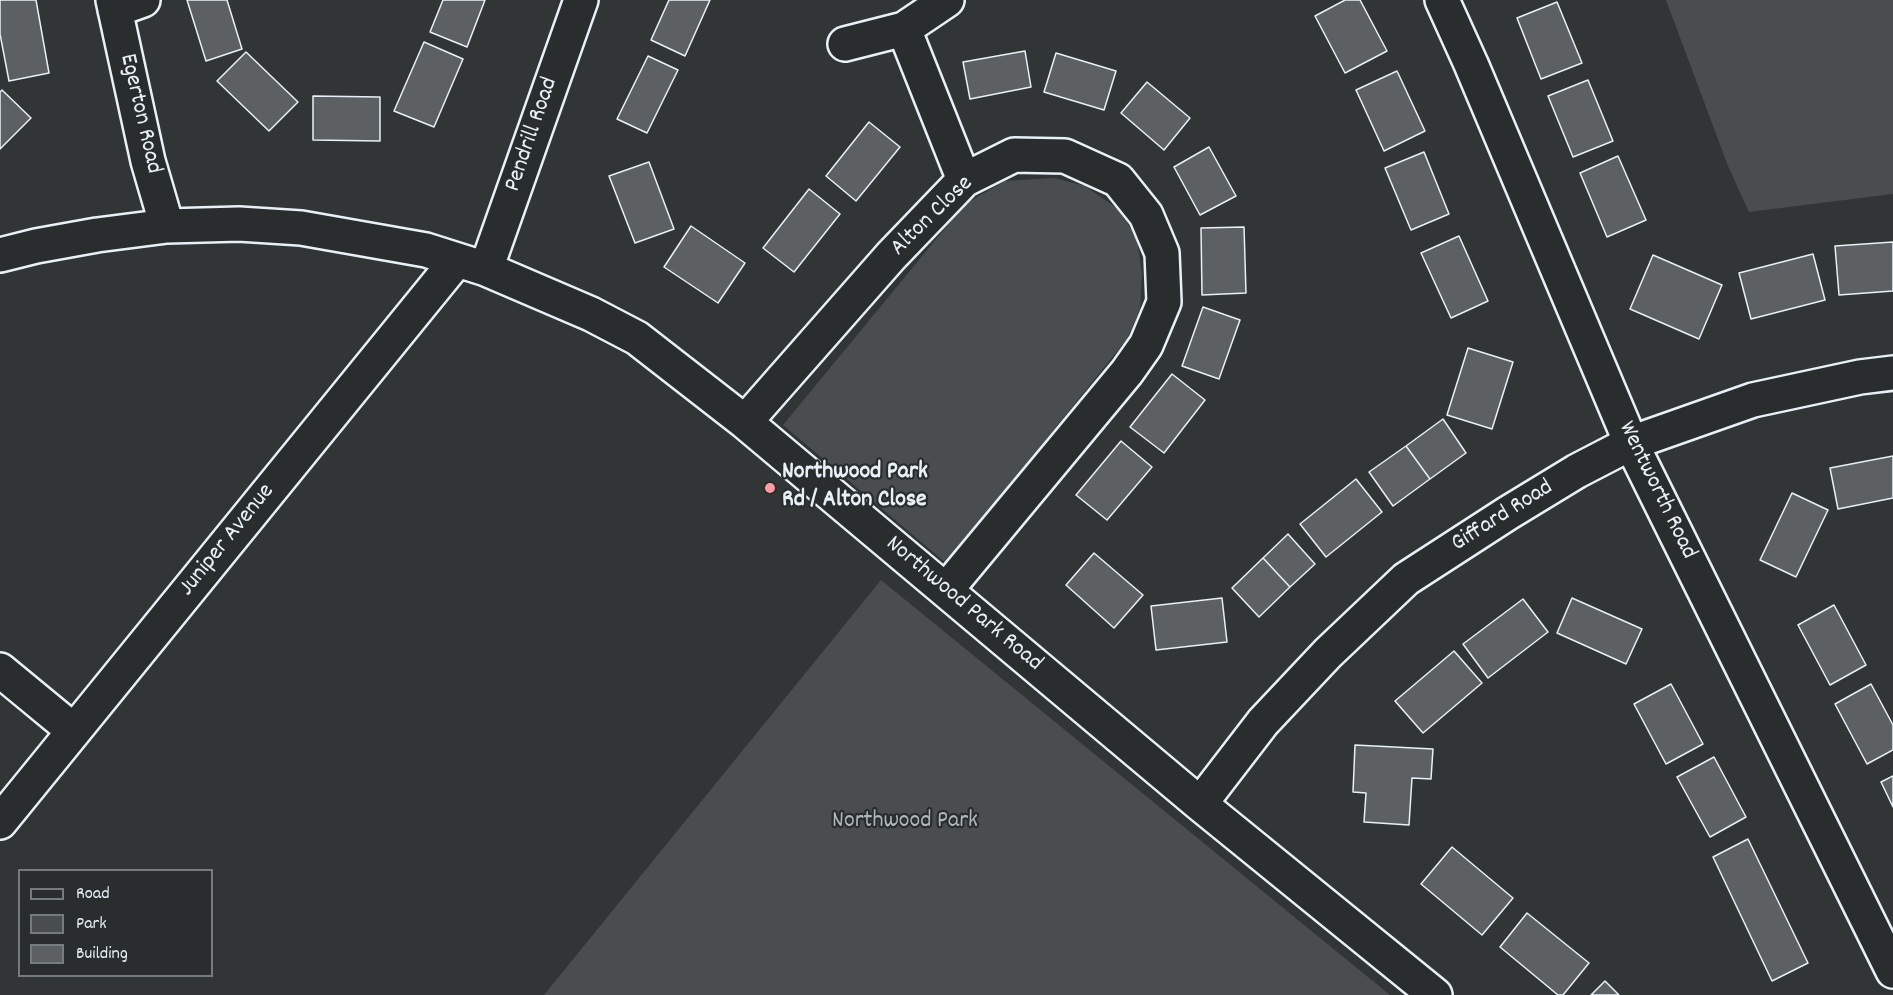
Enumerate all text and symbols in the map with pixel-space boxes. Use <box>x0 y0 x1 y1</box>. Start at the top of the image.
street label: Egerton Road <box>111 51 167 177</box>
street label: Pendrill Road <box>500 74 566 196</box>
street label: Alton Close <box>886 171 980 263</box>
street label: Wentworth Road <box>1610 417 1702 565</box>
place label: Northwood Park Rd / Alton Close <box>782 460 928 516</box>
street label: Giffard Road <box>1447 474 1559 560</box>
street label: Juniper Avenue <box>174 479 282 603</box>
marker: Northwood Park Rd / Alton Close <box>763 481 777 495</box>
street label: Northwood Park Road <box>879 531 1047 679</box>
park label: Northwood Park <box>832 809 978 837</box>
legend <box>18 869 213 977</box>
text: Road <box>76 882 110 907</box>
text: Park <box>76 912 107 937</box>
text: Building <box>76 942 128 967</box>

